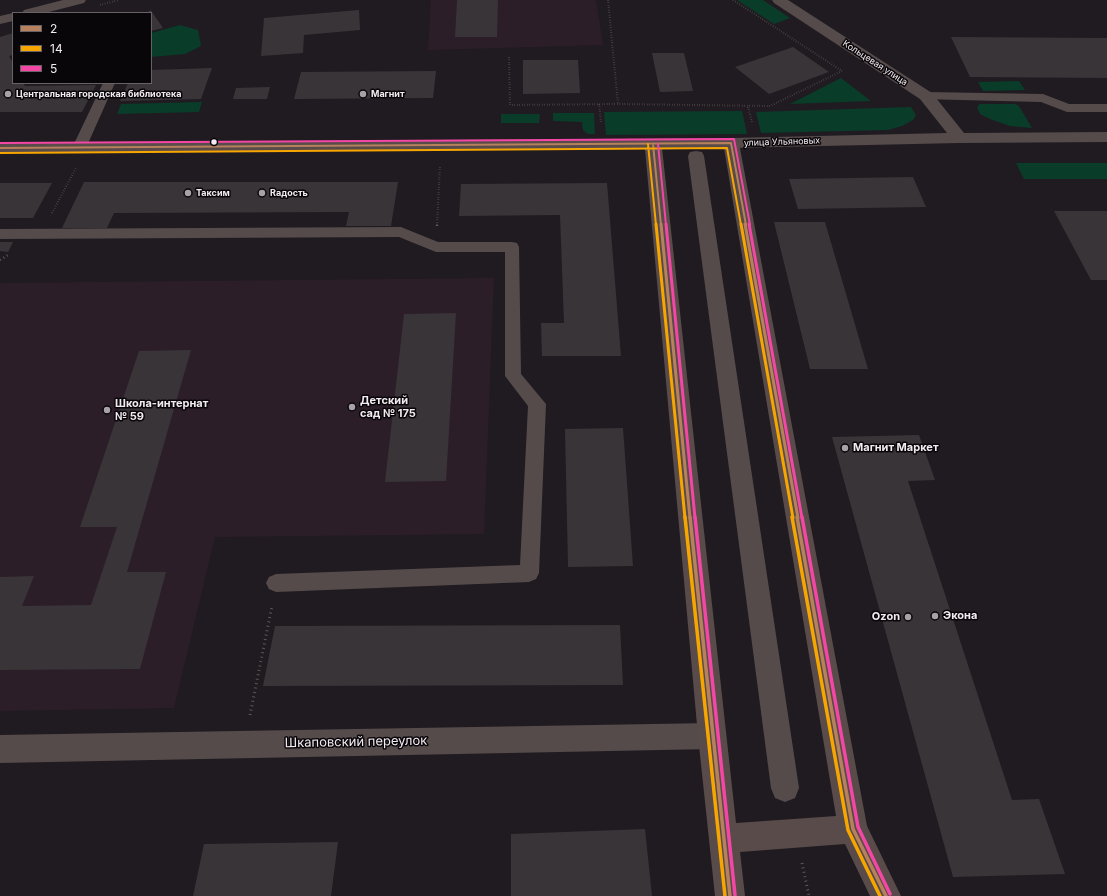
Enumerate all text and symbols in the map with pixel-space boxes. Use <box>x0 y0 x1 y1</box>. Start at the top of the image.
legend <box>12 12 152 84</box>
text: 2 <box>50 21 57 36</box>
street label: Кольцевая улица <box>841 38 909 88</box>
text: 14 <box>50 41 63 56</box>
text: 5 <box>50 61 57 76</box>
marker: Центральная городская библиотека <box>3 89 13 99</box>
place label: Центральная городская библиотека <box>16 89 181 99</box>
marker: Магнит <box>358 89 368 99</box>
place label: Магнит <box>371 89 405 99</box>
street label: улица Ульяновых <box>744 135 820 149</box>
unlabelled marker <box>209 137 219 147</box>
marker: Таксим <box>183 188 193 198</box>
place label: Таксим <box>196 188 230 198</box>
marker: Rадость <box>257 188 267 198</box>
place label: Rадость <box>270 188 308 198</box>
place label: Детский сад № 175 <box>360 394 416 420</box>
place label: Школа-интернат № 59 <box>115 397 208 423</box>
marker: Детский сад № 175 <box>347 402 357 412</box>
marker: Школа-интернат № 59 <box>102 405 112 415</box>
place label: Магнит Маркет <box>853 441 939 455</box>
marker: Магнит Маркет <box>840 443 850 453</box>
place label: Экона <box>943 609 977 623</box>
place label: Ozon <box>872 610 900 624</box>
marker: Экона <box>930 611 940 621</box>
marker: Ozon <box>903 612 913 622</box>
street label: Шкаповский переулок <box>285 733 427 751</box>

